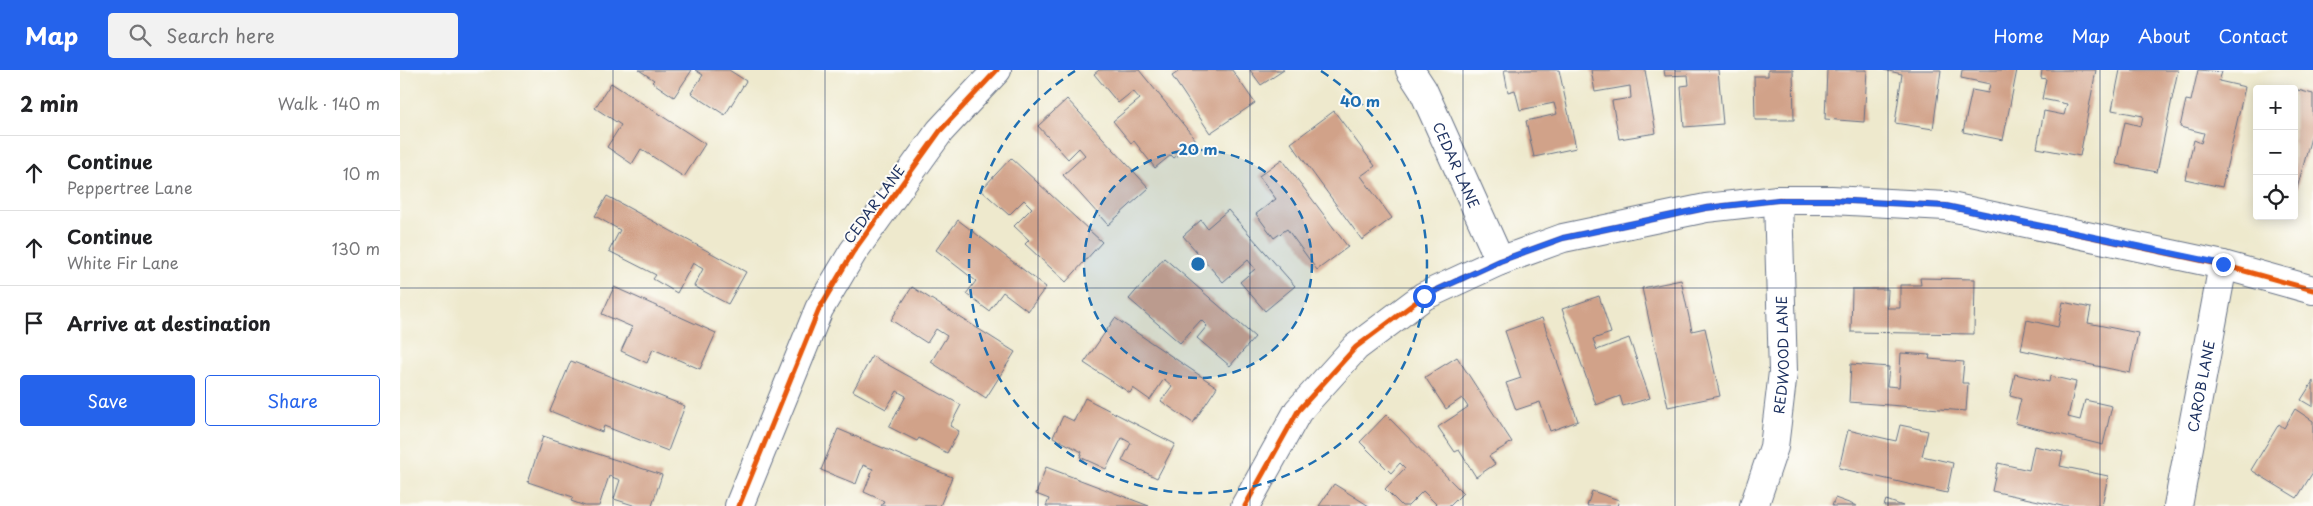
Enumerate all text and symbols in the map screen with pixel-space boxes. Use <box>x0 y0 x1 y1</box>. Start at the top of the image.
search box <box>108 13 458 58</box>
text: Map <box>25 17 78 53</box>
icon: search <box>126 21 154 49</box>
text: Search here <box>166 21 275 49</box>
text: Home <box>1993 22 2043 49</box>
text: Map <box>2071 22 2110 49</box>
text: About <box>2138 22 2190 49</box>
text: Contact <box>2218 22 2288 49</box>
map controls <box>2253 85 2298 220</box>
button: + <box>2253 85 2298 130</box>
text: 2 min <box>20 87 79 119</box>
text: 40 m <box>1340 89 1380 112</box>
text: Walk · 140 m <box>278 91 380 115</box>
street label: CEDAR LANE <box>1428 118 1485 211</box>
button: − <box>2253 130 2298 175</box>
text: 20 m <box>1179 137 1217 160</box>
text: Continue <box>67 147 153 175</box>
icon: ahead <box>20 159 48 187</box>
street label: CEDAR LANE <box>838 160 910 248</box>
text: 10 m <box>343 161 380 185</box>
text: Peppertree Lane <box>67 175 193 199</box>
button: locate <box>2253 175 2298 220</box>
text: Continue <box>67 222 153 250</box>
icon: ahead <box>20 234 48 262</box>
text: 130 m <box>332 236 380 260</box>
text: White Fir Lane <box>67 250 179 274</box>
route end <box>2212 253 2235 276</box>
centre of rings <box>1189 255 1207 273</box>
route start <box>1413 285 1436 308</box>
street label: REDWOOD LANE <box>1768 295 1794 415</box>
icon: arrive <box>20 309 48 337</box>
text: Arrive at destination <box>67 309 271 337</box>
street label: CAROB LANE <box>2182 338 2219 434</box>
button: Save <box>20 375 195 426</box>
button: Share <box>205 375 380 426</box>

